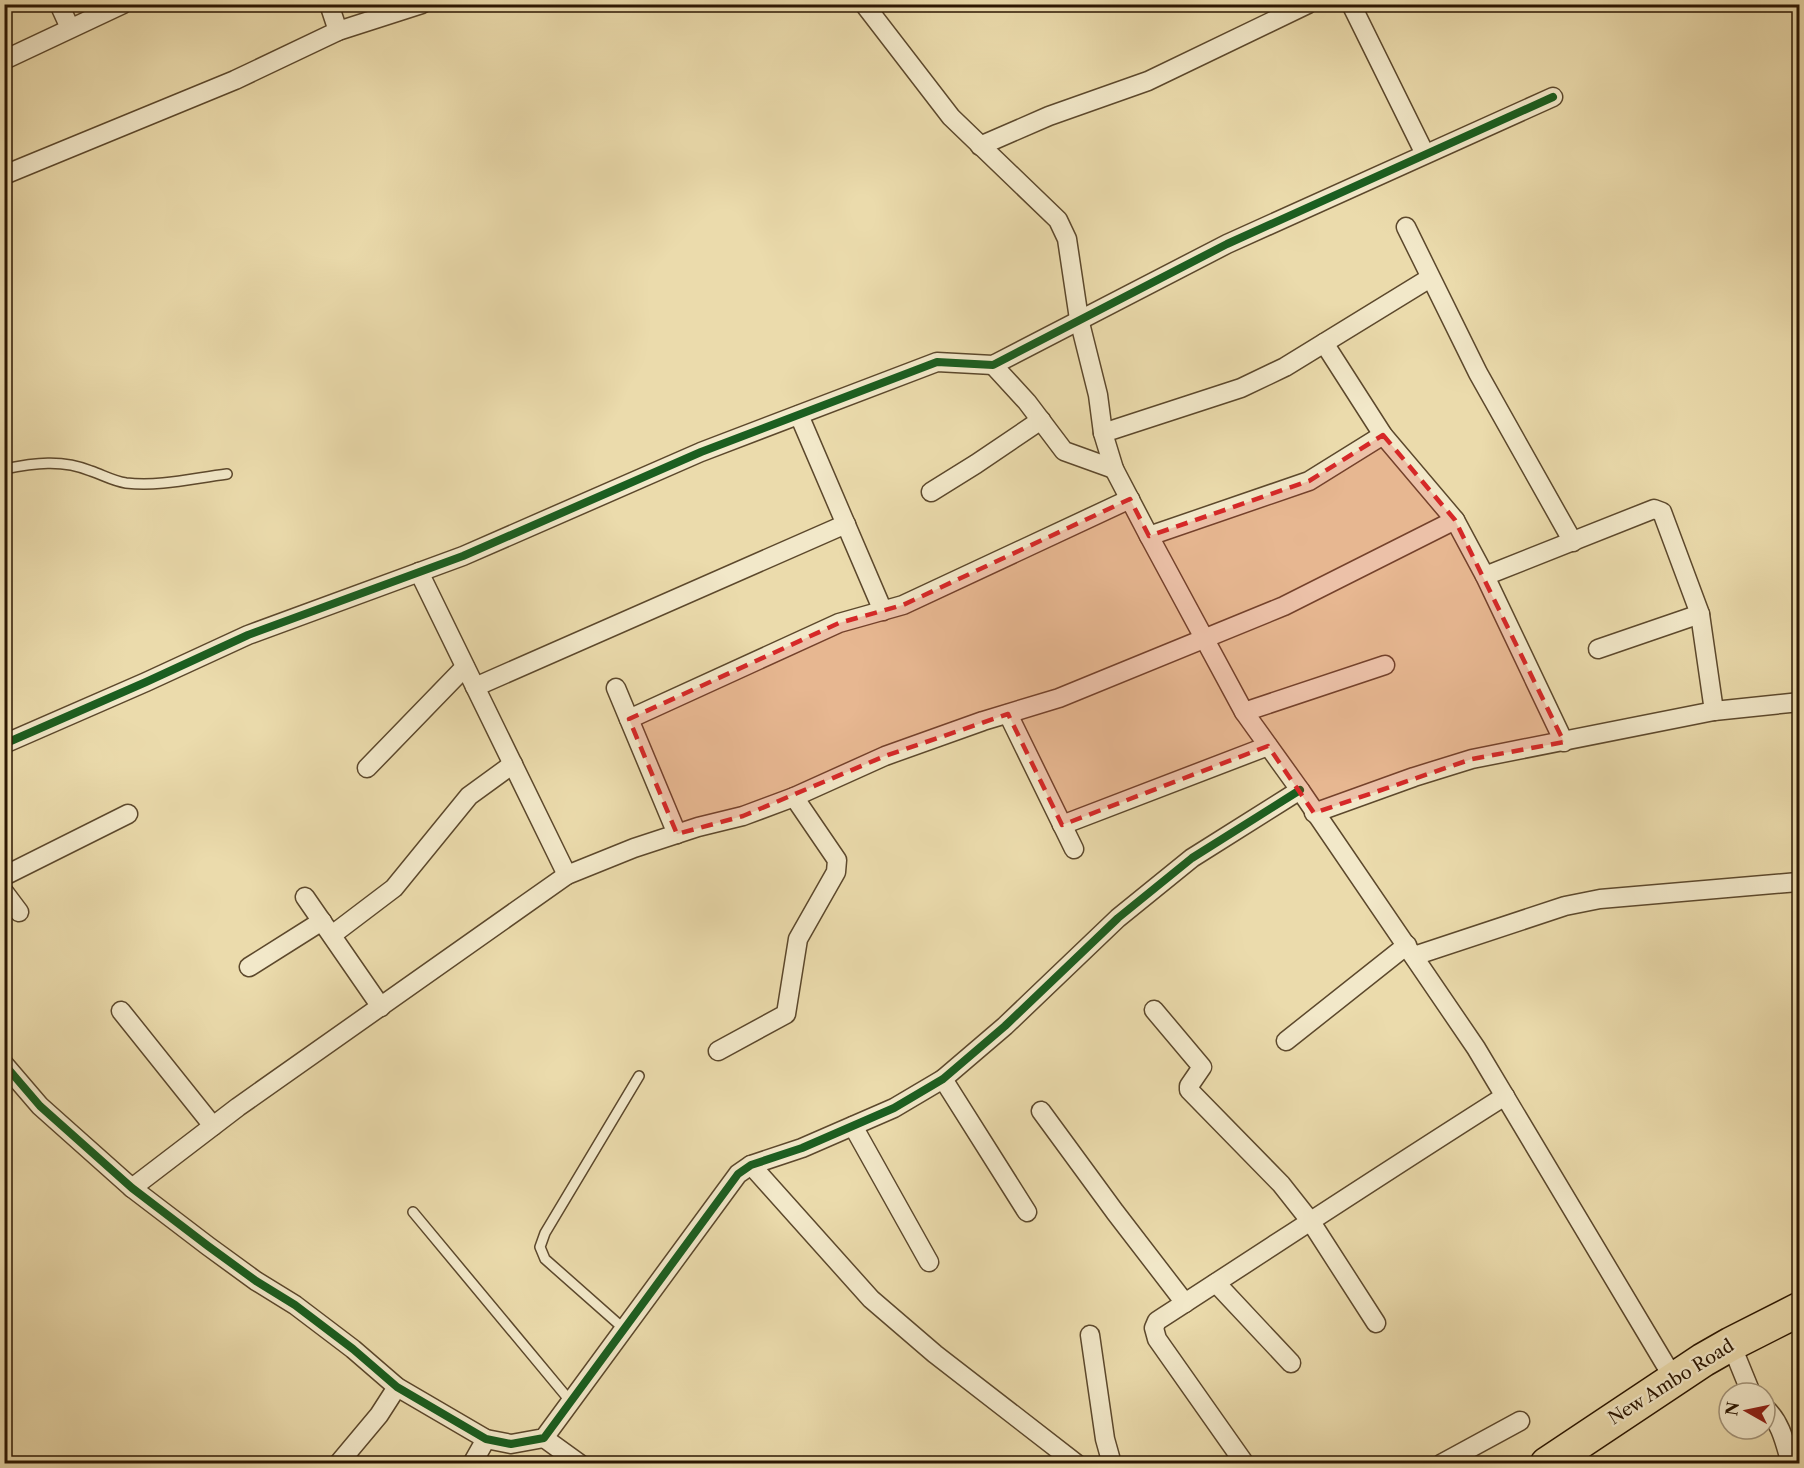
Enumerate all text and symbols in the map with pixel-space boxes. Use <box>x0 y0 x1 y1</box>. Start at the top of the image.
street label: New Ambo Road <box>1604 1334 1738 1430</box>
north arrow <box>1717 1381 1777 1441</box>

